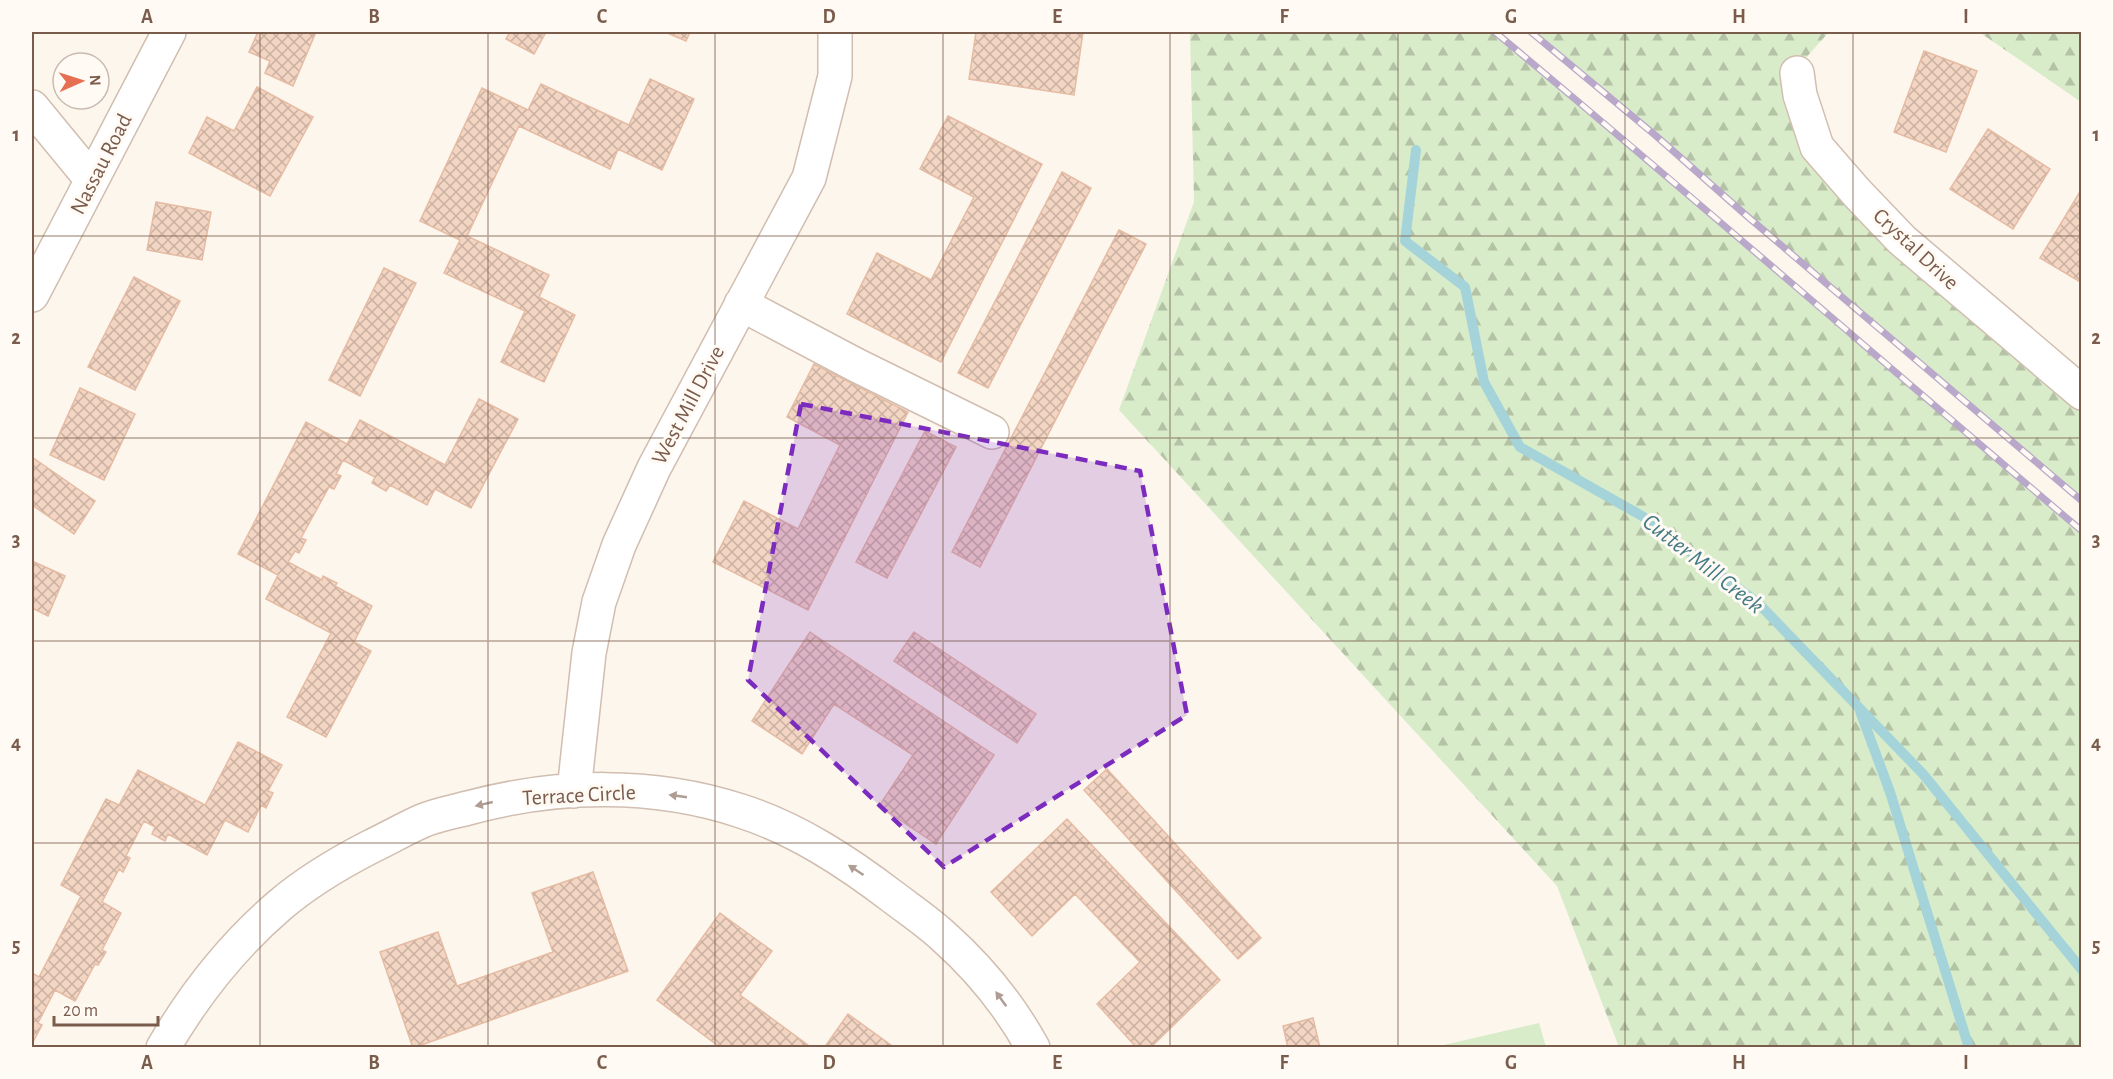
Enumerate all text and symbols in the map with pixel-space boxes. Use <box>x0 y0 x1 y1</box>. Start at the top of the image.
text: A <box>141 7 153 27</box>
text: B <box>368 7 380 27</box>
text: C <box>597 7 608 27</box>
text: D <box>822 7 836 27</box>
text: E <box>1052 7 1062 27</box>
text: F <box>1279 7 1289 27</box>
text: G <box>1505 7 1517 27</box>
text: H <box>1732 7 1746 27</box>
text: I <box>1963 7 1969 27</box>
north arrow <box>51 51 111 111</box>
text: N <box>87 74 103 86</box>
street label: Nassau Road <box>66 110 136 218</box>
text: 1 <box>12 125 20 145</box>
text: 1 <box>2092 125 2100 145</box>
street label: Crystal Drive <box>1869 204 1963 294</box>
text: 2 <box>11 328 21 348</box>
text: 2 <box>2091 328 2101 348</box>
street label: West Mill Drive <box>648 342 728 468</box>
water label: Cutter Mill Creek <box>1638 510 1768 618</box>
text: 3 <box>12 530 20 550</box>
text: 3 <box>2092 530 2100 550</box>
text: 4 <box>11 733 21 753</box>
text: 4 <box>2091 733 2101 753</box>
street label: Terrace Circle <box>522 781 636 809</box>
one-way arrow <box>668 791 687 800</box>
one-way arrow <box>475 800 493 810</box>
one-way arrow <box>848 865 864 876</box>
text: 5 <box>12 936 20 956</box>
text: 5 <box>2092 936 2100 956</box>
scale bar <box>54 989 158 1027</box>
one-way arrow <box>995 991 1007 1007</box>
text: 20 m <box>63 1002 98 1020</box>
text: A <box>141 1053 153 1073</box>
text: B <box>368 1053 380 1073</box>
text: C <box>597 1053 608 1073</box>
text: D <box>822 1053 836 1073</box>
text: E <box>1052 1053 1062 1073</box>
text: F <box>1279 1053 1289 1073</box>
text: G <box>1505 1053 1517 1073</box>
text: H <box>1732 1053 1746 1073</box>
text: I <box>1963 1053 1969 1073</box>

